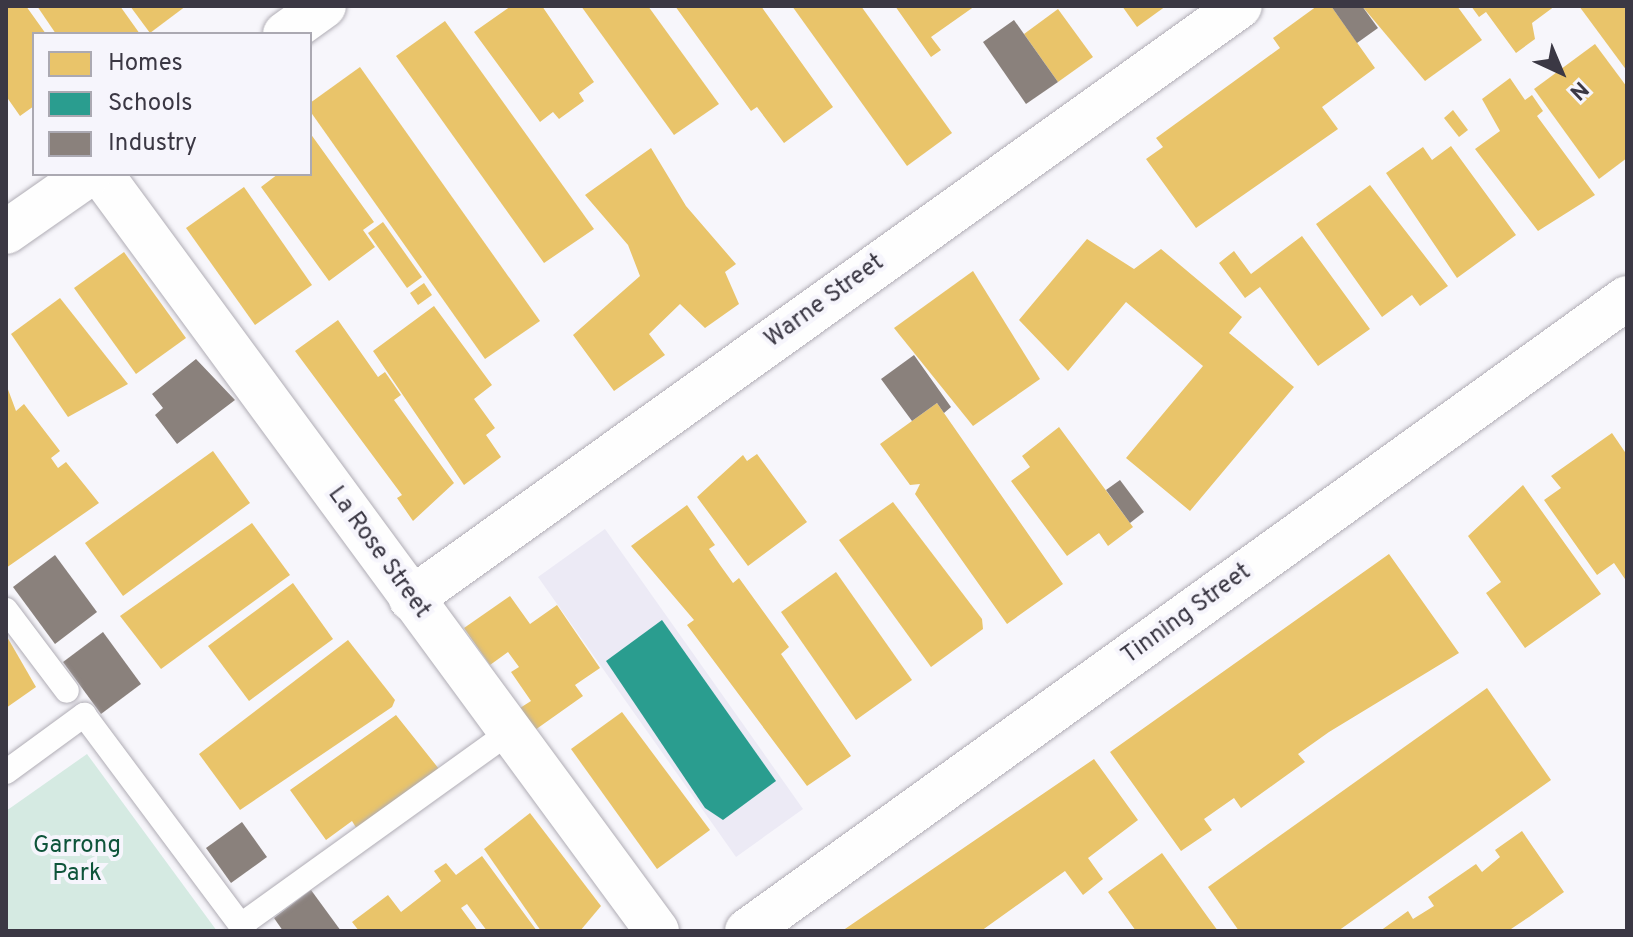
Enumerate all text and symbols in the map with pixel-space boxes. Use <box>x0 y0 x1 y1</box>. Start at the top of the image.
legend <box>32 32 312 176</box>
north arrow <box>1521 32 1601 112</box>
text: Homes <box>108 49 183 79</box>
text: N <box>1563 74 1593 105</box>
text: Schools <box>108 89 193 119</box>
text: Industry <box>108 129 197 159</box>
street label: Warne Street <box>760 249 890 355</box>
street label: La Rose Street <box>321 482 435 624</box>
street label: Tinning Street <box>1117 558 1257 672</box>
park label: Garrong Park <box>33 833 121 889</box>

